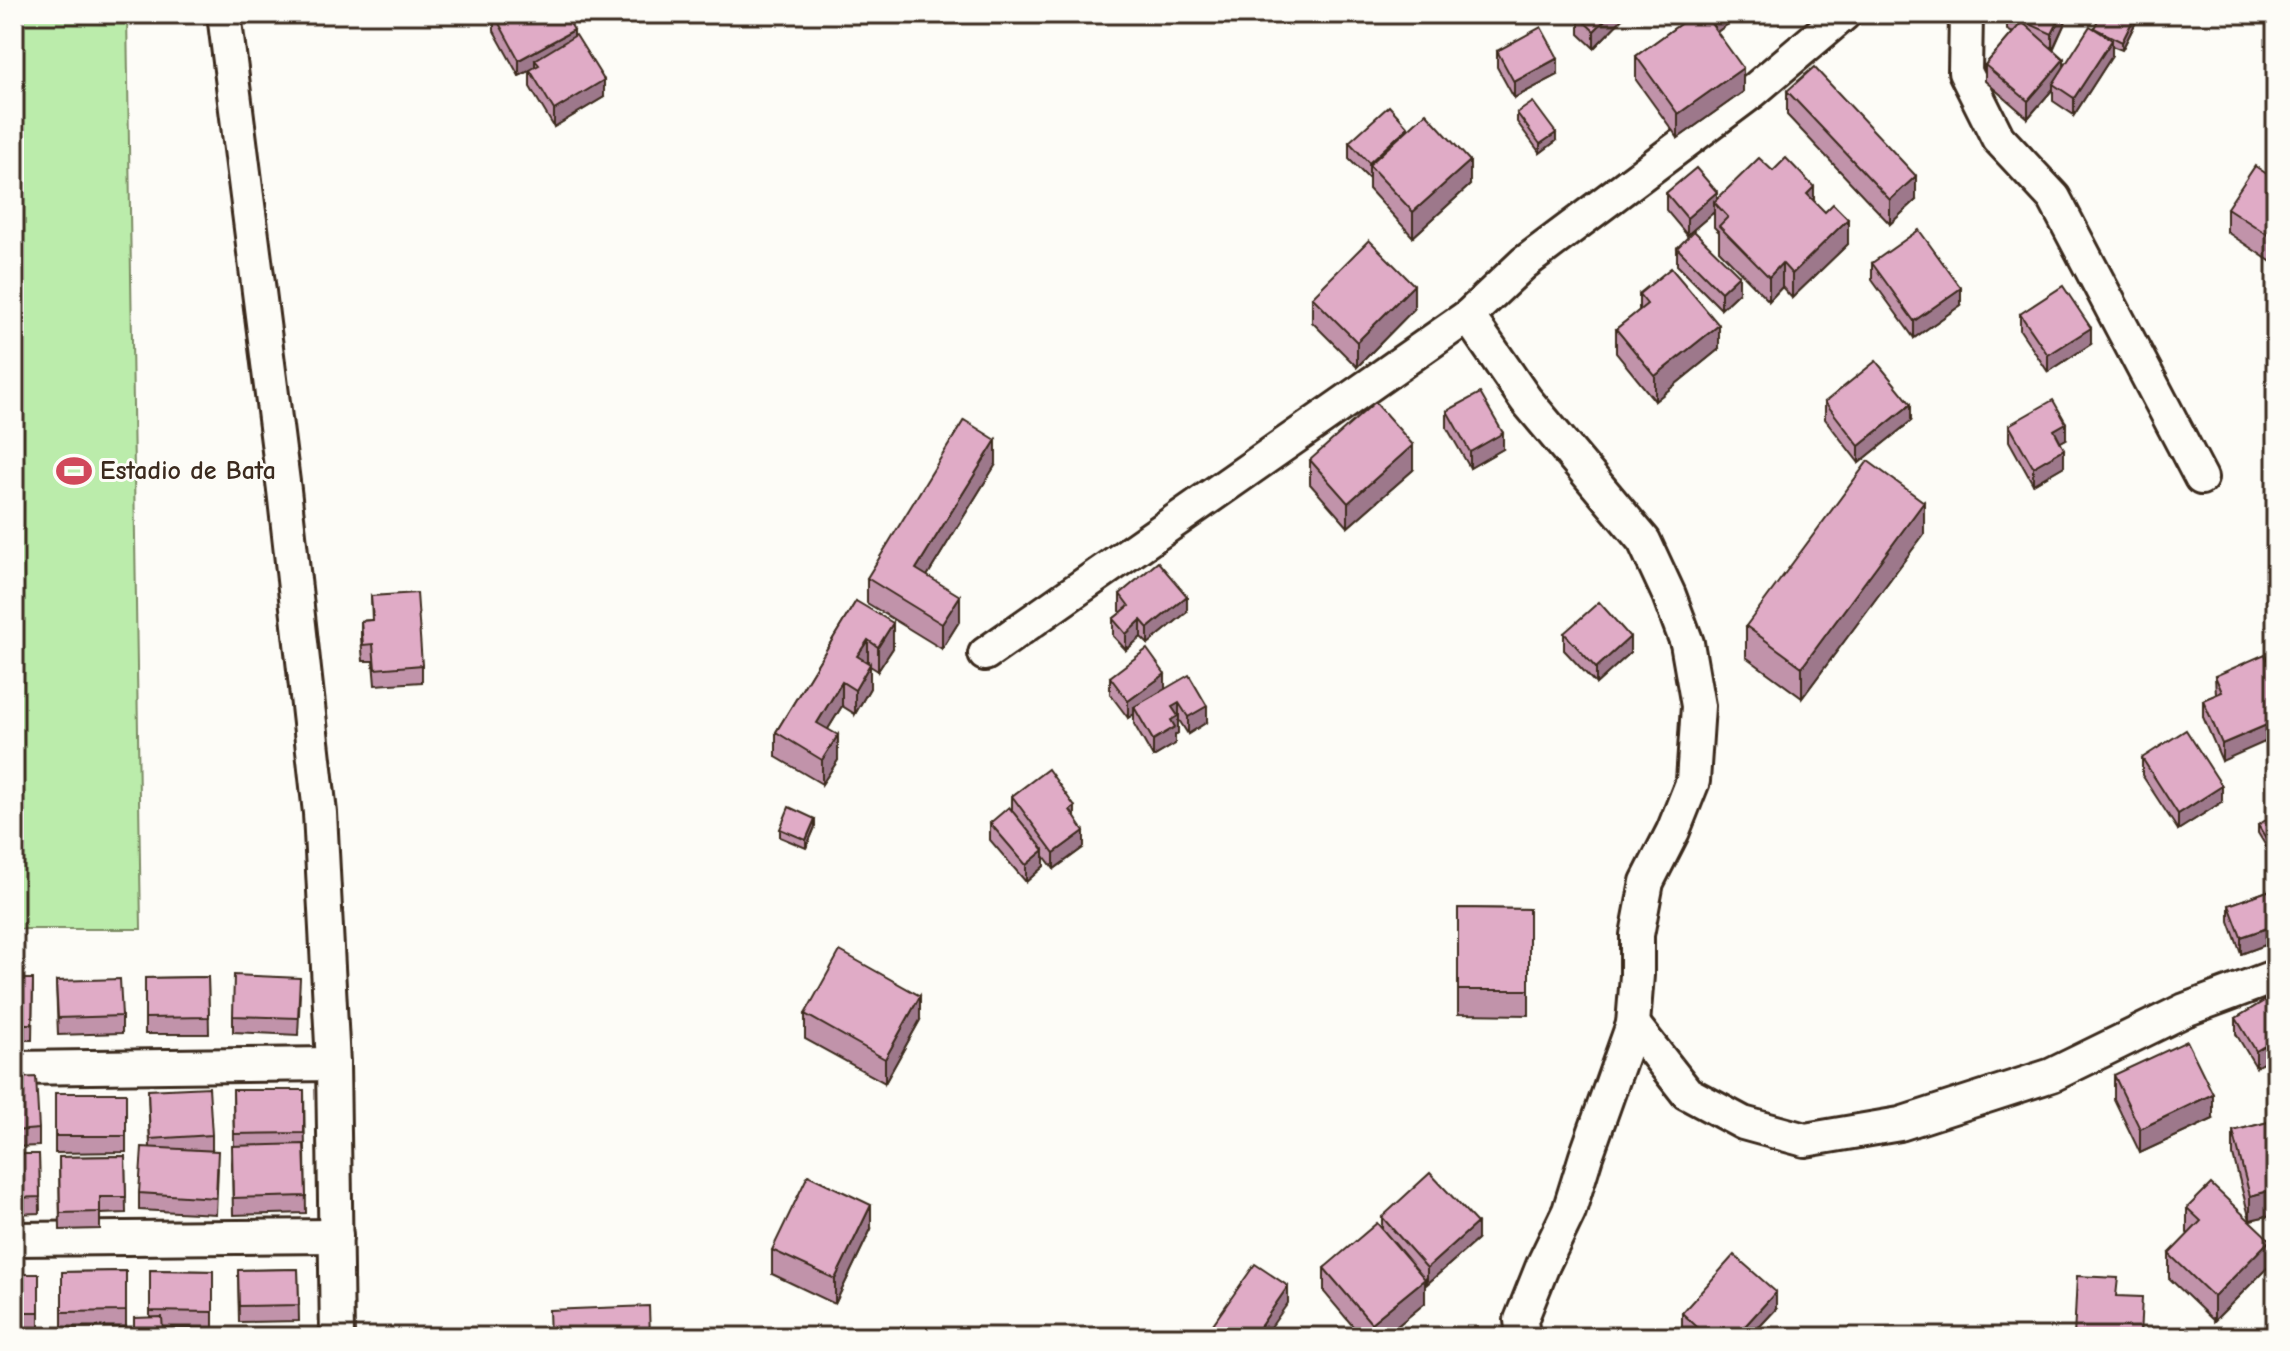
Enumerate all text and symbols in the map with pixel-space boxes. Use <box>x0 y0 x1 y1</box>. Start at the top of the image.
sports icon: Estadio de Bata <box>55 452 93 490</box>
place label: Estadio de Bata <box>100 456 276 486</box>

